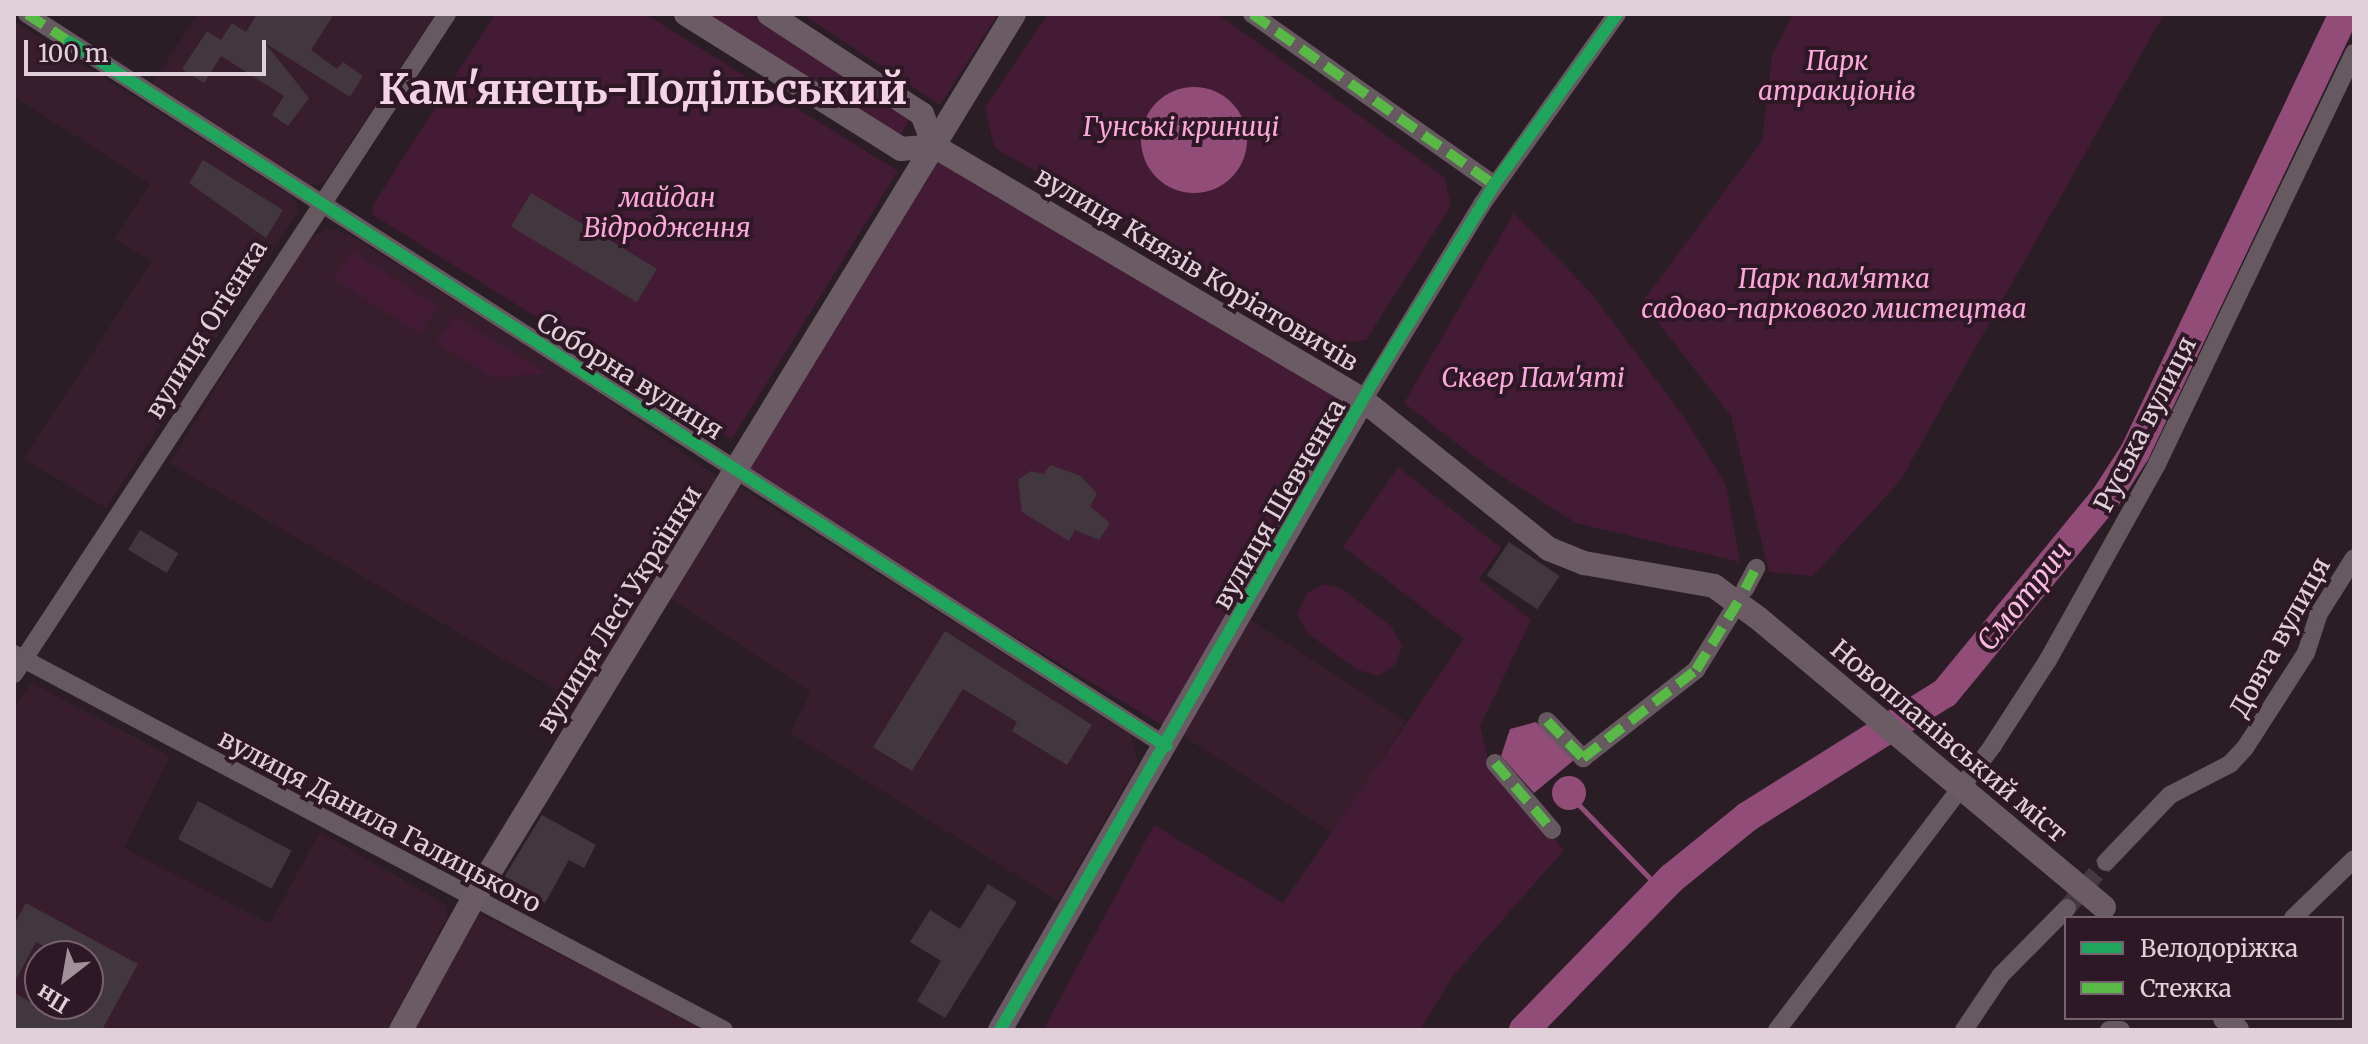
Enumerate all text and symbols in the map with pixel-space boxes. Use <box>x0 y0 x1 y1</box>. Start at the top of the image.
scale bar <box>28 24 270 74</box>
text: 100 m <box>38 38 108 69</box>
park label: Парк атракціонів <box>1758 45 1916 106</box>
district label: Кам'янець-Подільський <box>378 64 908 114</box>
park label: Гунські криниці <box>1083 111 1279 143</box>
street label: вулиця Князів Коріатовичів <box>1030 160 1364 378</box>
park label: майдан Відродження <box>583 182 751 244</box>
street label: вулиця Огієнка <box>139 234 273 424</box>
park label: Парк пам'ятка садово-паркового мистецтва <box>1641 263 2027 324</box>
street label: Соборна вулиця <box>531 306 729 446</box>
street label: Руська вулиця <box>2087 331 2203 517</box>
park label: Сквер Пам'яті <box>1441 362 1625 394</box>
street label: вулиця Шевченка <box>1206 394 1352 614</box>
street label: вулиця Лесі Українки <box>530 480 708 738</box>
water label: Смотрич <box>1970 535 2078 657</box>
street label: Довга вулиця <box>2223 552 2337 722</box>
street label: Новопланівський міст <box>1825 633 2073 849</box>
street label: вулиця Данила Галицького <box>213 723 547 919</box>
legend <box>2064 916 2344 1020</box>
text: Велодоріжка <box>2140 933 2298 964</box>
north arrow <box>24 940 104 1020</box>
text: Стежка <box>2140 973 2232 1004</box>
text: Пн <box>31 978 74 1019</box>

